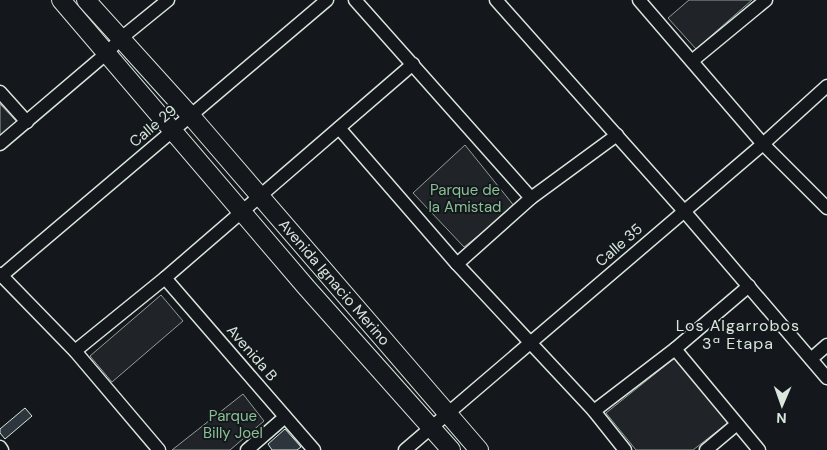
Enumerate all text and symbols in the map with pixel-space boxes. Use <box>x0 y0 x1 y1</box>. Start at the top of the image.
street label: Calle 29 <box>125 100 181 152</box>
park label: Parque de la Amistad <box>428 180 502 217</box>
street label: Avenida Ignacio Merino <box>274 215 394 350</box>
street label: Calle 35 <box>591 219 647 271</box>
district label: Los Algarrobos 3ª Etapa <box>676 315 800 354</box>
street label: Avenida B <box>222 321 282 385</box>
north arrow <box>757 380 807 430</box>
park label: Parque Billy Joel <box>203 406 263 443</box>
text: N <box>776 409 787 427</box>

